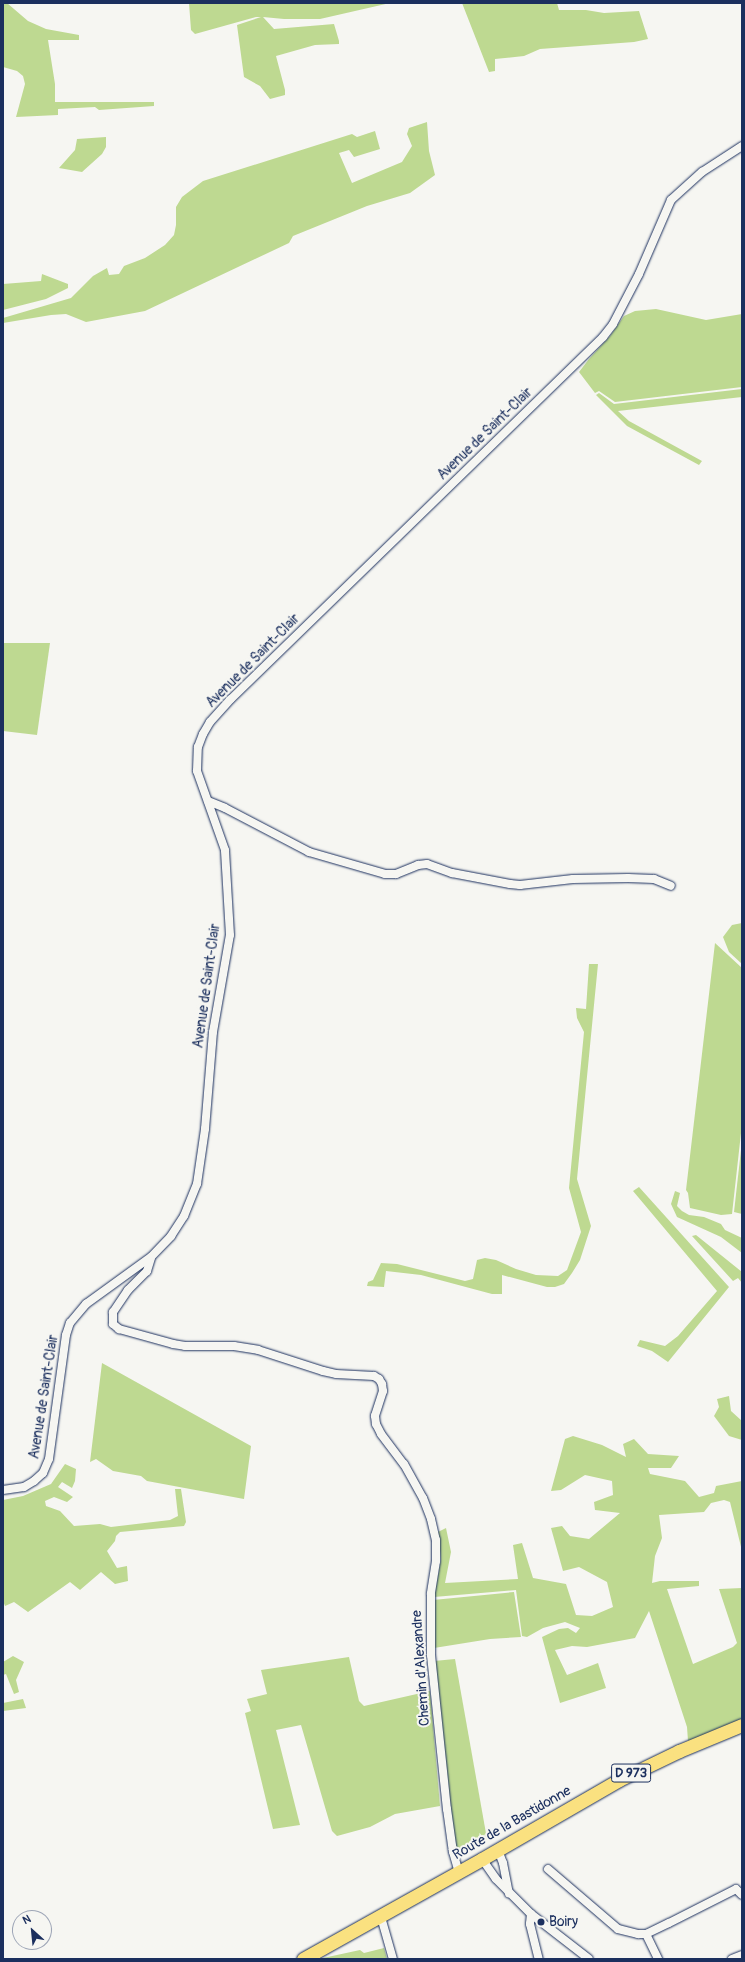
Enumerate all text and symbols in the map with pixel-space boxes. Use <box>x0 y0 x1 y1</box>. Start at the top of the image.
street label: Avenue de Saint-Clair <box>434 384 536 484</box>
street label: Avenue de Saint-Clair <box>203 611 303 711</box>
street label: Avenue de Saint-Clair <box>190 923 224 1049</box>
street label: Avenue de Saint-Clair <box>26 1334 62 1460</box>
street label: Chemin d'Alexandre <box>409 1609 433 1727</box>
road number: D 973 <box>611 1762 651 1784</box>
street label: Route de la Bastidonne <box>450 1782 574 1864</box>
north arrow <box>12 1910 52 1950</box>
text: N <box>21 1912 33 1927</box>
place label: Boiry <box>549 1914 578 1930</box>
marker: Boiry <box>536 1917 546 1927</box>

